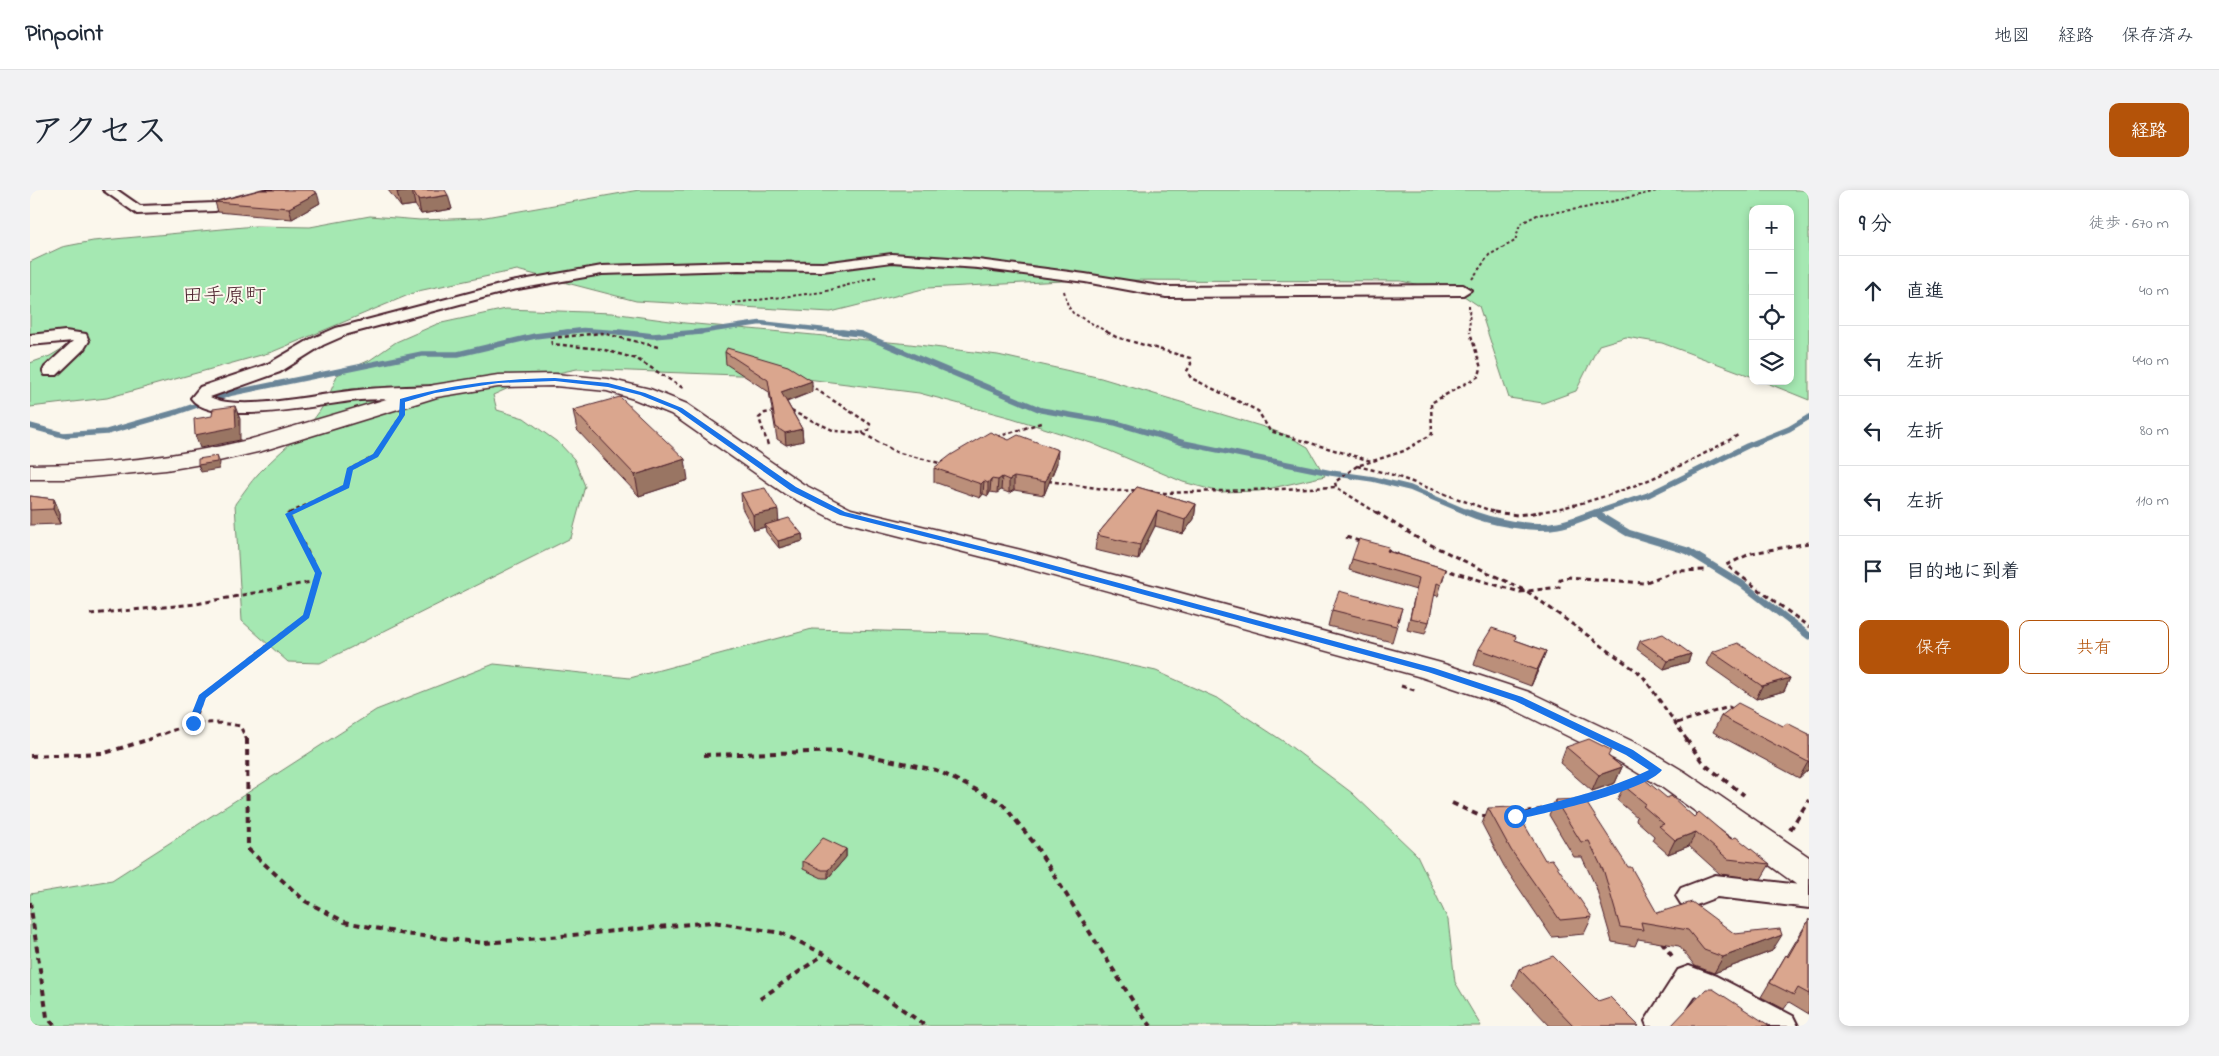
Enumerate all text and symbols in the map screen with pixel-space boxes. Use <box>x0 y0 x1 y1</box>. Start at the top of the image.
text: Pinpoint <box>25 17 103 52</box>
text: 地図 <box>1994 24 2030 50</box>
text: 経路 <box>2058 24 2094 50</box>
text: 保存済み <box>2122 24 2194 50</box>
button: 経路 <box>2109 103 2189 157</box>
text: アクセス <box>30 108 168 159</box>
map controls <box>1749 205 1794 385</box>
button: + <box>1749 205 1794 250</box>
text: 9 分 <box>1859 210 1892 240</box>
text: 徒歩 · 670 m <box>2089 212 2169 236</box>
button: − <box>1749 250 1794 295</box>
icon: ahead <box>1859 277 1887 305</box>
text: 直進 <box>1906 279 1944 306</box>
text: 40 m <box>2139 279 2169 303</box>
district label: 田手原町 <box>182 282 266 312</box>
button: locate <box>1749 295 1794 340</box>
button: layers <box>1749 340 1794 385</box>
icon: left <box>1859 347 1887 375</box>
text: 左折 <box>1906 349 1944 376</box>
text: 440 m <box>2132 349 2169 373</box>
icon: left <box>1859 417 1887 445</box>
text: 左折 <box>1906 419 1944 446</box>
text: 80 m <box>2140 419 2169 443</box>
icon: left <box>1859 487 1887 515</box>
text: 左折 <box>1906 489 1944 516</box>
text: 110 m <box>2135 489 2169 513</box>
icon: arrive <box>1859 557 1887 585</box>
text: 目的地に到着 <box>1906 559 2020 586</box>
button: 保存 <box>1859 620 2009 674</box>
button: 共有 <box>2019 620 2169 674</box>
route end <box>182 712 205 735</box>
route start <box>1504 805 1527 828</box>

